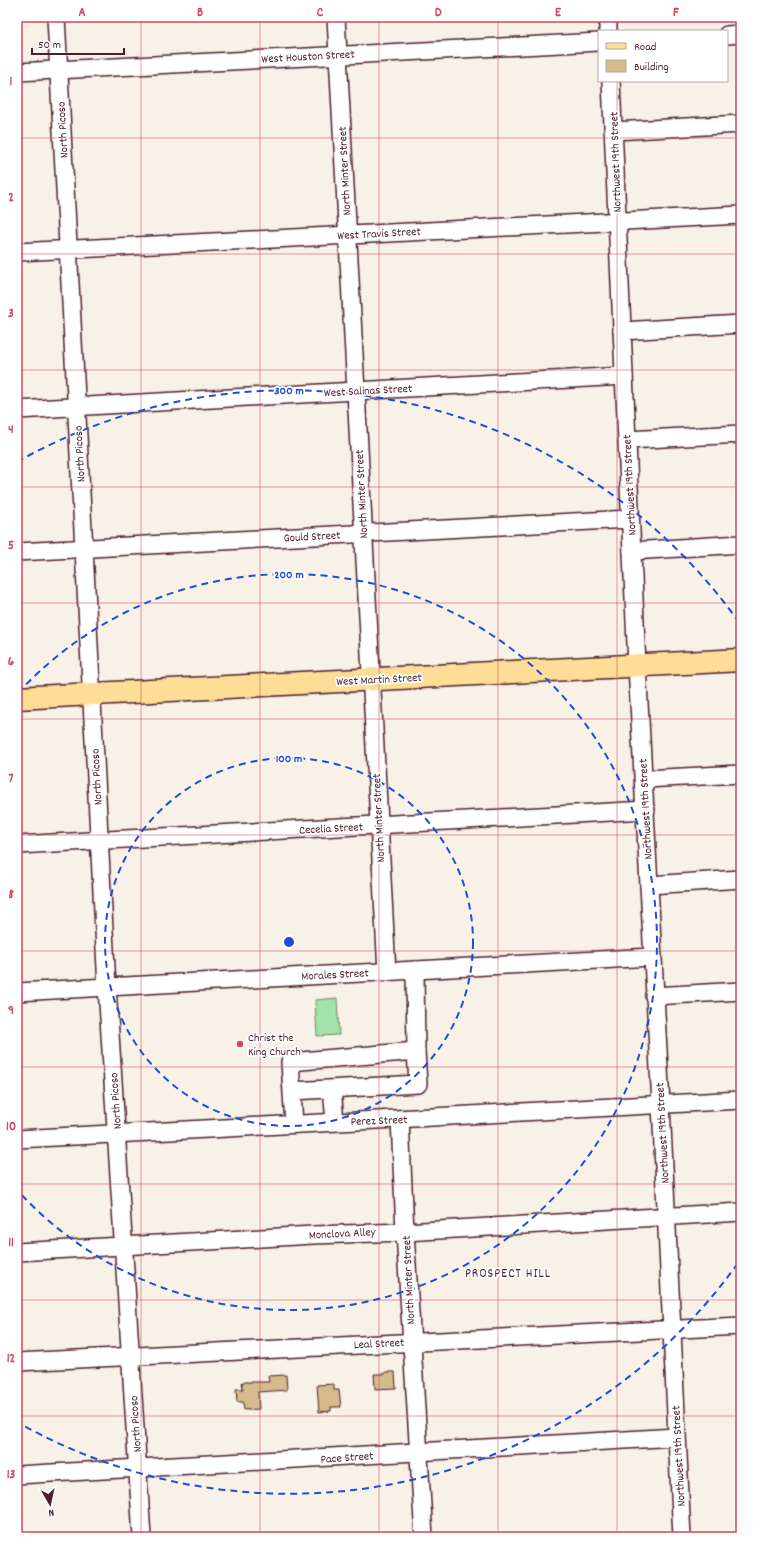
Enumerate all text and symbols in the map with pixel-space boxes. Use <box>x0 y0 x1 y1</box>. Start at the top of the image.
text: A <box>78 4 86 23</box>
text: B <box>197 4 203 23</box>
text: C <box>317 4 324 23</box>
text: D <box>435 4 442 23</box>
text: E <box>555 4 562 23</box>
text: F <box>673 4 679 23</box>
scale bar <box>32 30 124 56</box>
legend <box>598 30 728 82</box>
text: 50 m <box>38 37 61 54</box>
text: Road <box>634 39 656 56</box>
street label: West Houston Street <box>261 47 356 68</box>
text: Building <box>634 59 669 76</box>
text: 1 <box>10 73 13 92</box>
street label: North Picoso <box>54 101 73 159</box>
street label: Northwest 19th Street <box>606 111 627 213</box>
street label: North Minter Street <box>335 125 356 216</box>
text: 2 <box>8 189 14 208</box>
street label: West Travis Street <box>337 224 422 245</box>
text: 3 <box>8 305 14 324</box>
street label: West Salinas Street <box>323 381 413 402</box>
text: 300 m <box>274 383 304 400</box>
text: 4 <box>8 421 14 440</box>
street label: North Picoso <box>71 425 90 483</box>
street label: Northwest 19th Street <box>619 434 642 536</box>
street label: North Minter Street <box>352 448 373 539</box>
street label: Gould Street <box>283 527 342 547</box>
text: 5 <box>8 537 14 556</box>
text: 200 m <box>274 567 304 584</box>
text: 6 <box>8 653 15 672</box>
street label: West Martin Street <box>336 670 423 691</box>
street label: North Picoso <box>88 748 107 806</box>
text: 100 m <box>276 751 302 768</box>
street label: Northwest 19th Street <box>635 758 658 860</box>
text: 7 <box>9 770 14 789</box>
street label: North Minter Street <box>369 772 390 863</box>
street label: Cecelia Street <box>299 819 364 840</box>
text: 8 <box>8 886 14 905</box>
centre of rings <box>282 935 296 949</box>
street label: Morales Street <box>301 965 370 986</box>
text: 9 <box>8 1002 14 1021</box>
place label: Christ the King Church <box>248 1030 301 1061</box>
marker: Christ the King Church <box>235 1039 245 1049</box>
street label: North Picoso <box>106 1072 127 1130</box>
street label: Northwest 19th Street <box>652 1082 675 1184</box>
street label: Perez Street <box>350 1112 408 1131</box>
text: 10 <box>6 1118 16 1137</box>
street label: Monclova Alley <box>308 1224 377 1245</box>
text: 11 <box>8 1234 14 1253</box>
street label: North Minter Street <box>399 1234 420 1325</box>
district label: PROSPECT HILL <box>465 1265 551 1284</box>
street label: Leal Street <box>353 1335 405 1354</box>
text: 12 <box>7 1350 16 1369</box>
street label: North Picoso <box>126 1395 147 1453</box>
street label: Northwest 19th Street <box>668 1405 691 1507</box>
street label: Pace Street <box>320 1448 375 1469</box>
text: 13 <box>7 1466 16 1485</box>
north arrow <box>30 1484 70 1524</box>
text: N <box>47 1504 55 1520</box>

